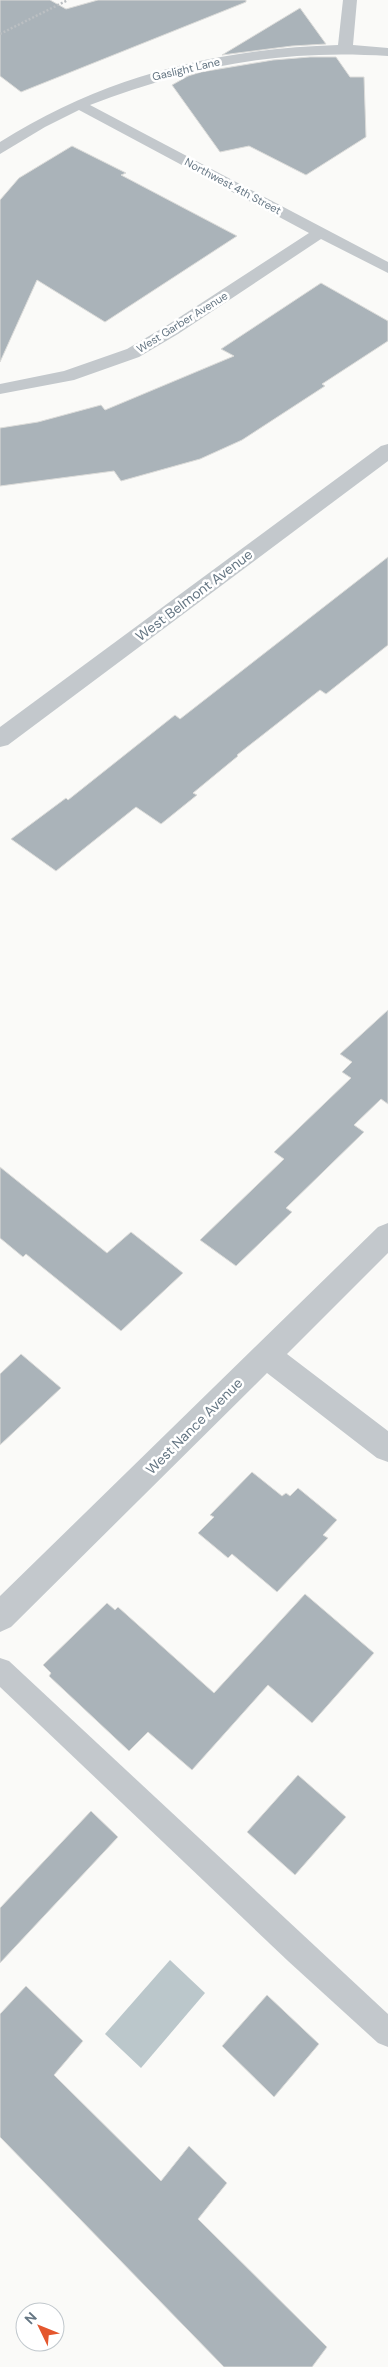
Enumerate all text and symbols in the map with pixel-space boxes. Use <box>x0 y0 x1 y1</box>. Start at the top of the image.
street label: Gaslight Lane <box>151 54 221 84</box>
street label: Northwest 4th Street <box>182 155 284 217</box>
street label: West Garber Avenue <box>134 288 230 356</box>
street label: West Belmont Avenue <box>132 545 256 645</box>
street label: West Nance Avenue <box>142 1374 246 1478</box>
north arrow <box>15 2302 65 2352</box>
text: N <box>20 2308 41 2328</box>

